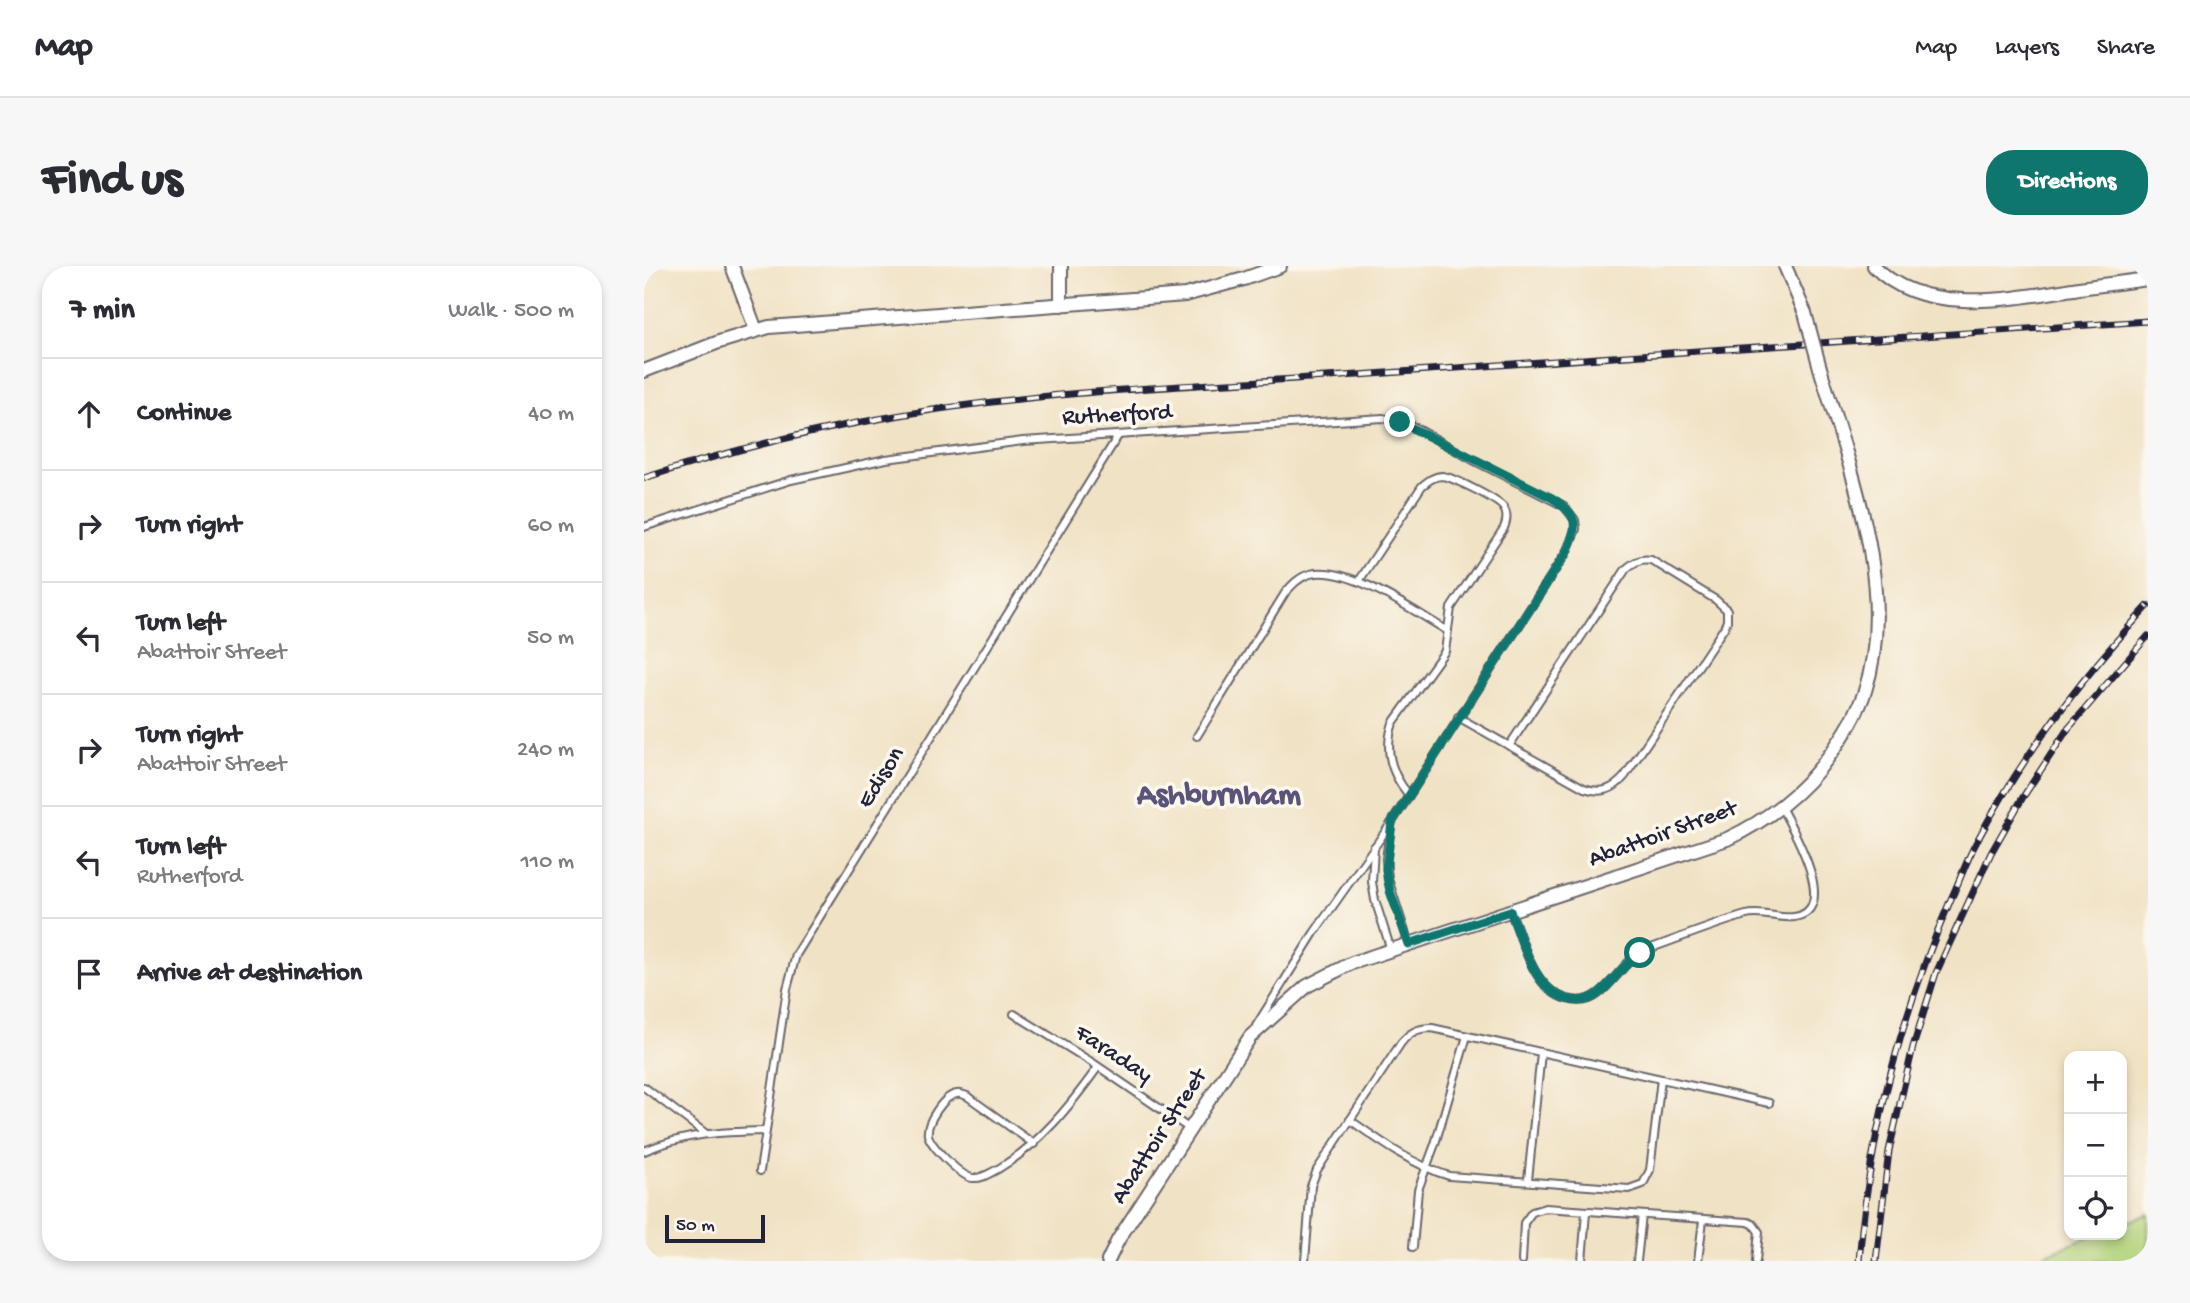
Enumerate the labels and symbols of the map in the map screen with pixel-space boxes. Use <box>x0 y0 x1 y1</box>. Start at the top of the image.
street label: Rutherford <box>1061 399 1174 433</box>
route end <box>1384 406 1415 437</box>
street label: Edison <box>852 741 912 814</box>
district label: Ashburnham <box>1136 778 1301 816</box>
street label: Abattoir Street <box>1585 794 1743 875</box>
route start <box>1624 937 1655 968</box>
street label: Faraday <box>1068 1019 1157 1091</box>
street label: Abattoir Street <box>1105 1062 1216 1210</box>
scale bar <box>665 1212 765 1244</box>

